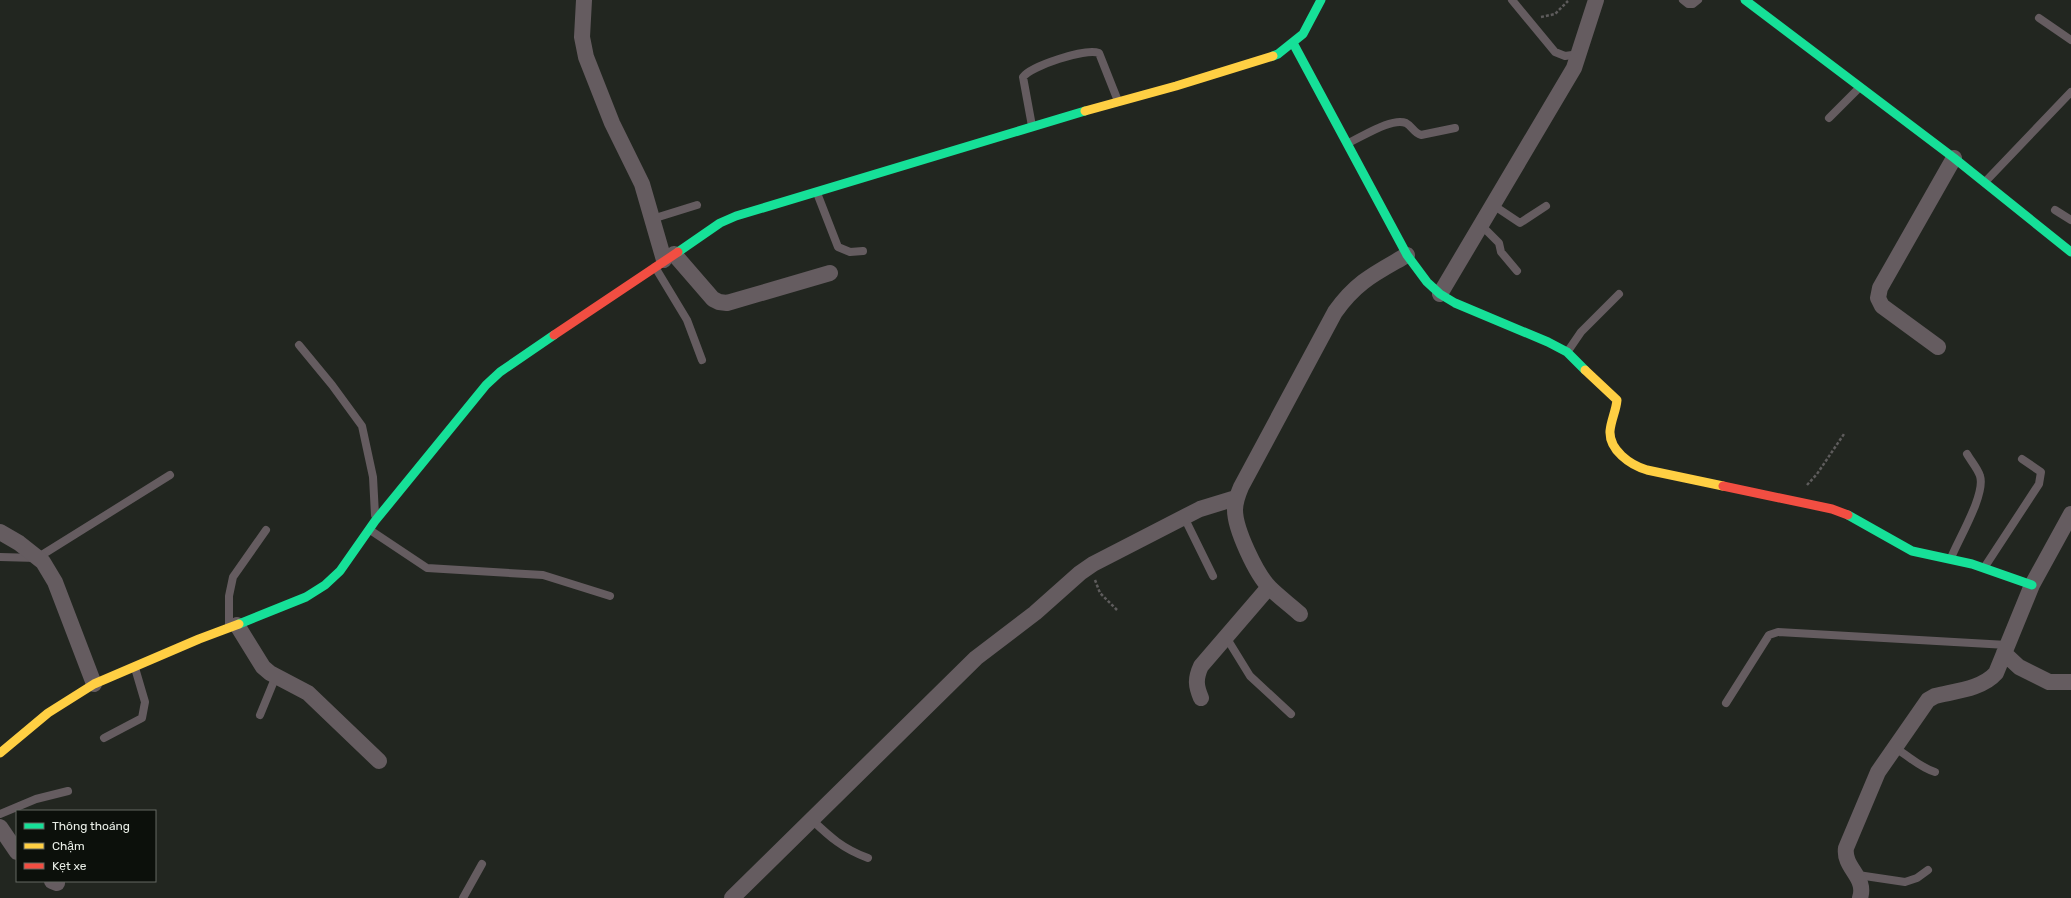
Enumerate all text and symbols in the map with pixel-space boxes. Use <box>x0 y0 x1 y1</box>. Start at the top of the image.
legend <box>16 810 156 882</box>
text: Thông thoáng <box>52 819 130 833</box>
text: Chậm <box>52 839 85 853</box>
text: Kẹt xe <box>52 859 87 873</box>

